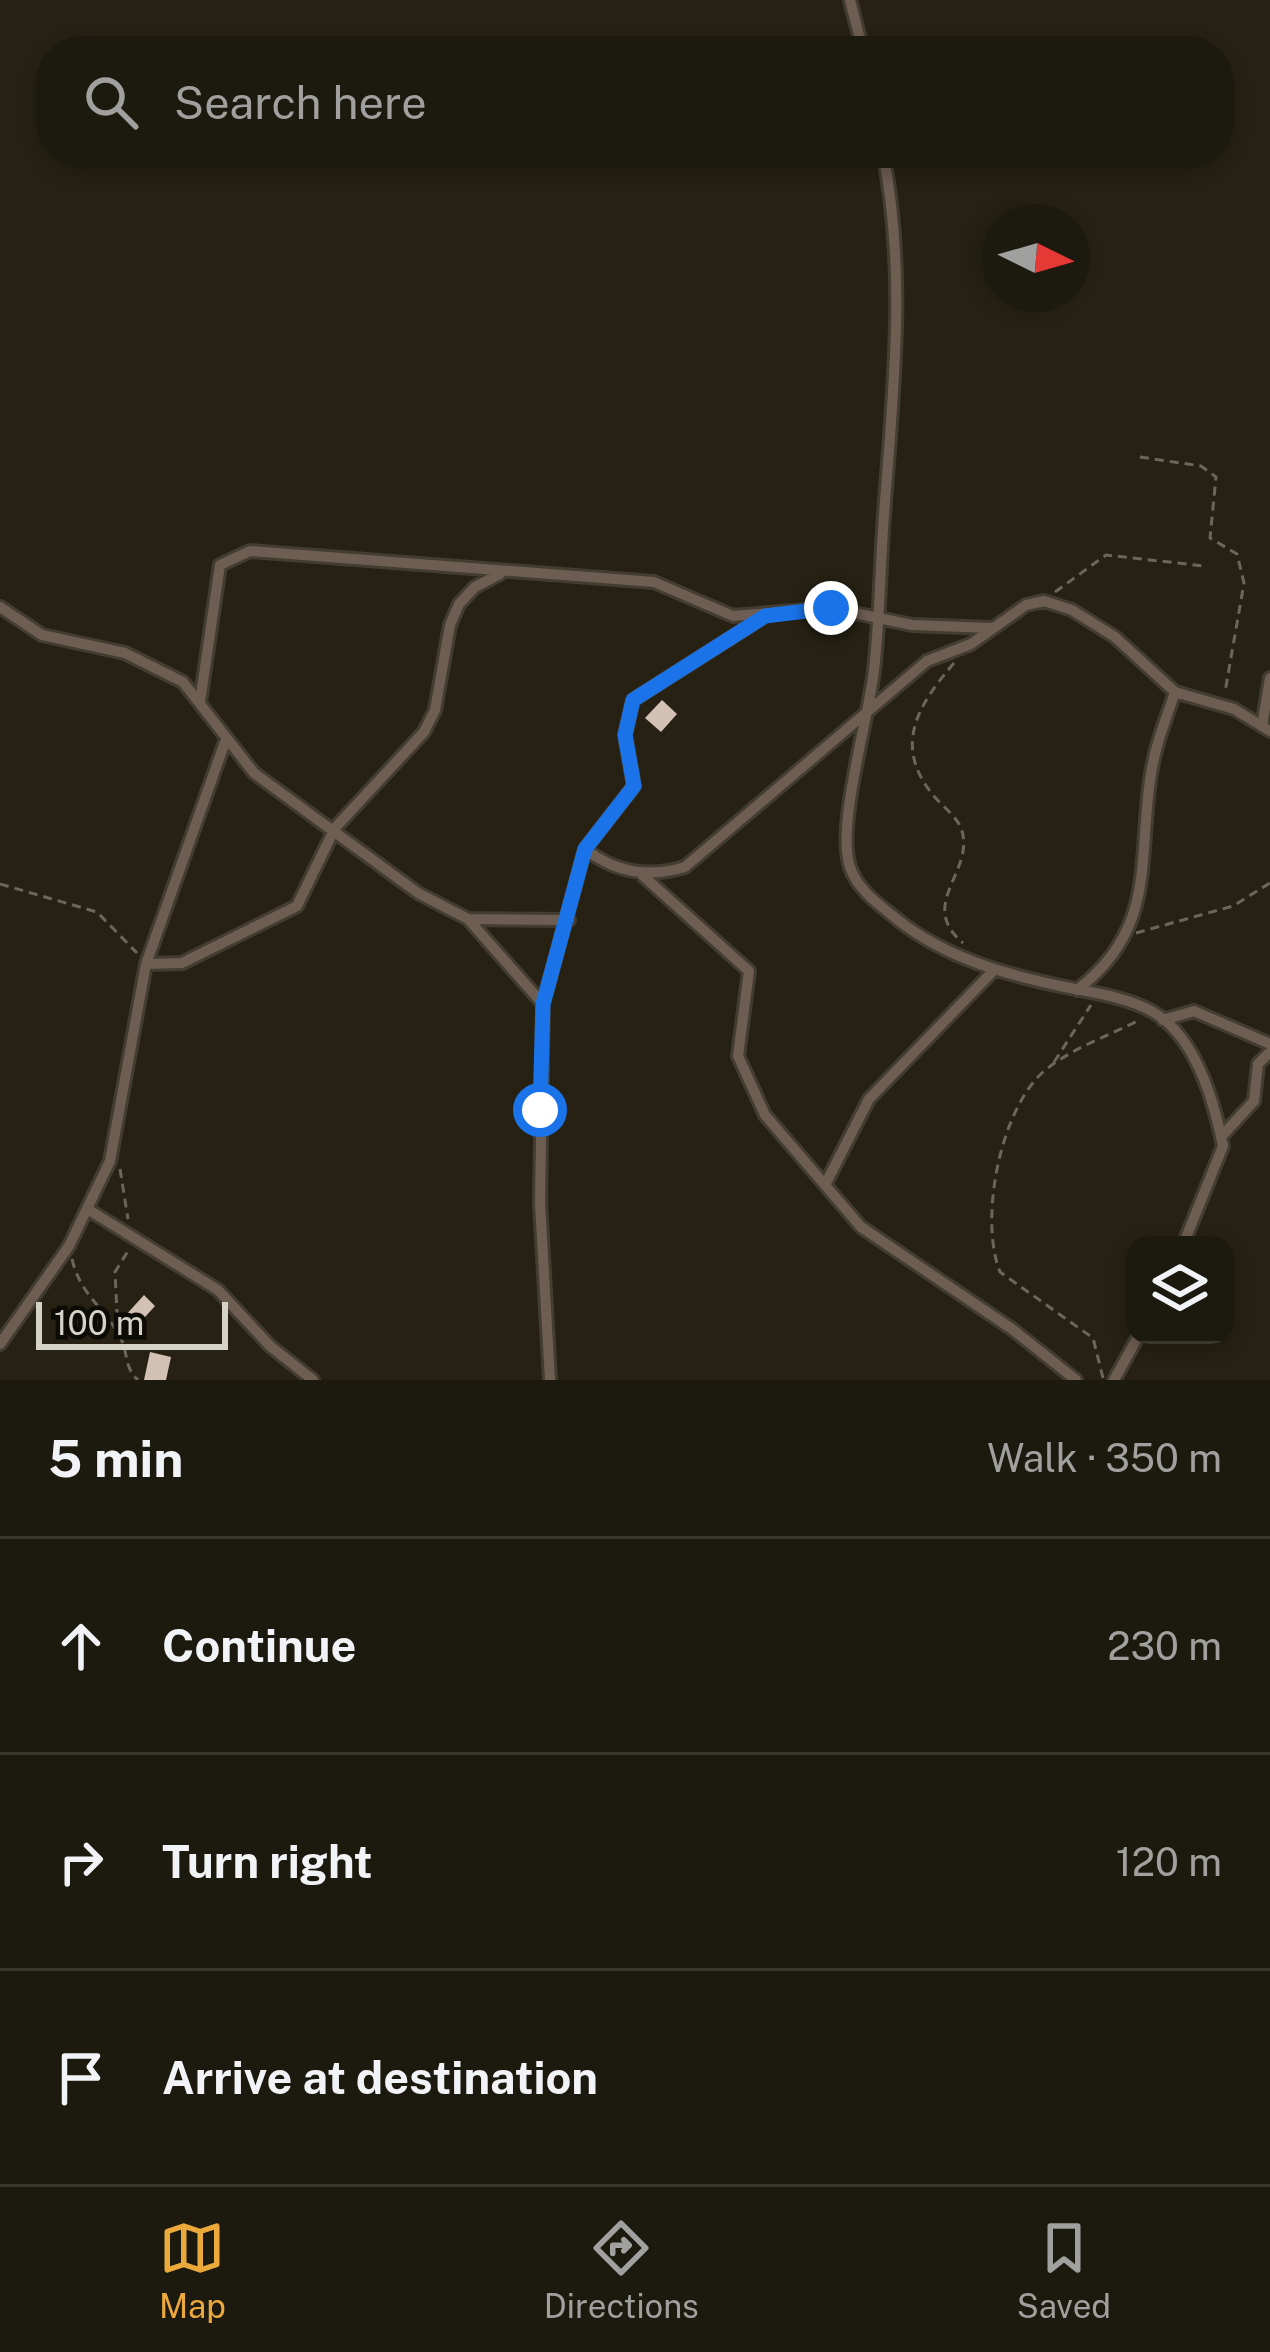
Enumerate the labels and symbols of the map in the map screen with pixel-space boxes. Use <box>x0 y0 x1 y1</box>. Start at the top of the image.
north arrow <box>982 204 1090 312</box>
route end <box>804 581 858 635</box>
route start <box>513 1083 567 1137</box>
scale bar <box>36 1296 228 1349</box>

